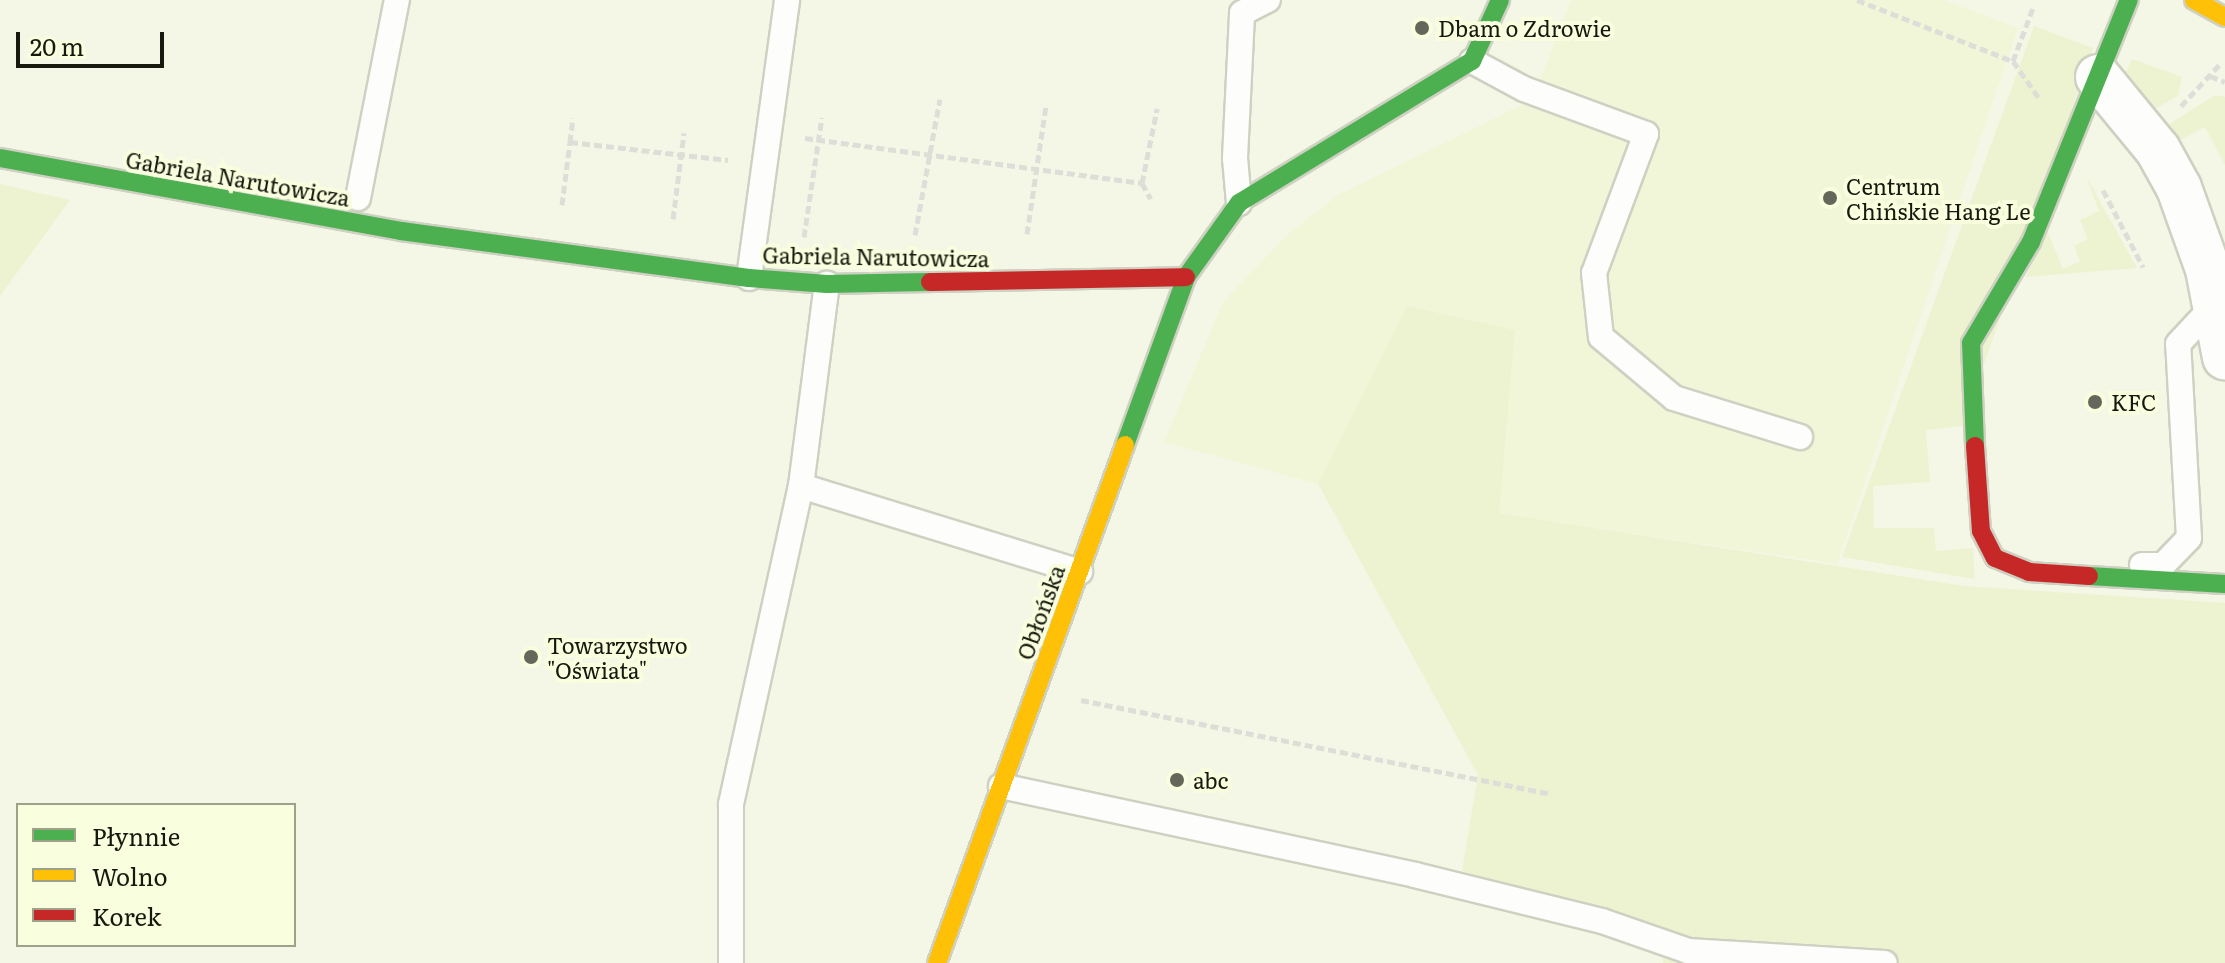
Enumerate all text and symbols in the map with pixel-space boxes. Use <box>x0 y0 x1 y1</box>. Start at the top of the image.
place label: Dbam o Zdrowie <box>1438 15 1611 41</box>
scale bar <box>20 16 168 66</box>
marker: Dbam o Zdrowie <box>1413 19 1431 37</box>
text: 20 m <box>30 28 84 63</box>
street label: Gabriela Narutowicza <box>124 145 352 211</box>
place label: Centrum Chińskie Hang Le <box>1846 172 2031 224</box>
marker: Centrum Chińskie Hang Le <box>1821 189 1839 207</box>
street label: Gabriela Narutowicza <box>762 241 990 271</box>
place label: KFC <box>2111 389 2156 415</box>
marker: KFC <box>2086 393 2104 411</box>
street label: Obłońska <box>1011 561 1069 663</box>
place label: Towarzystwo "Oświata" <box>547 631 688 682</box>
marker: Towarzystwo "Oświata" <box>522 648 540 666</box>
place label: abc <box>1193 767 1229 793</box>
marker: abc <box>1168 771 1186 789</box>
legend <box>16 803 296 947</box>
text: Płynnie <box>92 818 180 853</box>
text: Wolno <box>92 858 167 893</box>
text: Korek <box>92 898 161 933</box>

